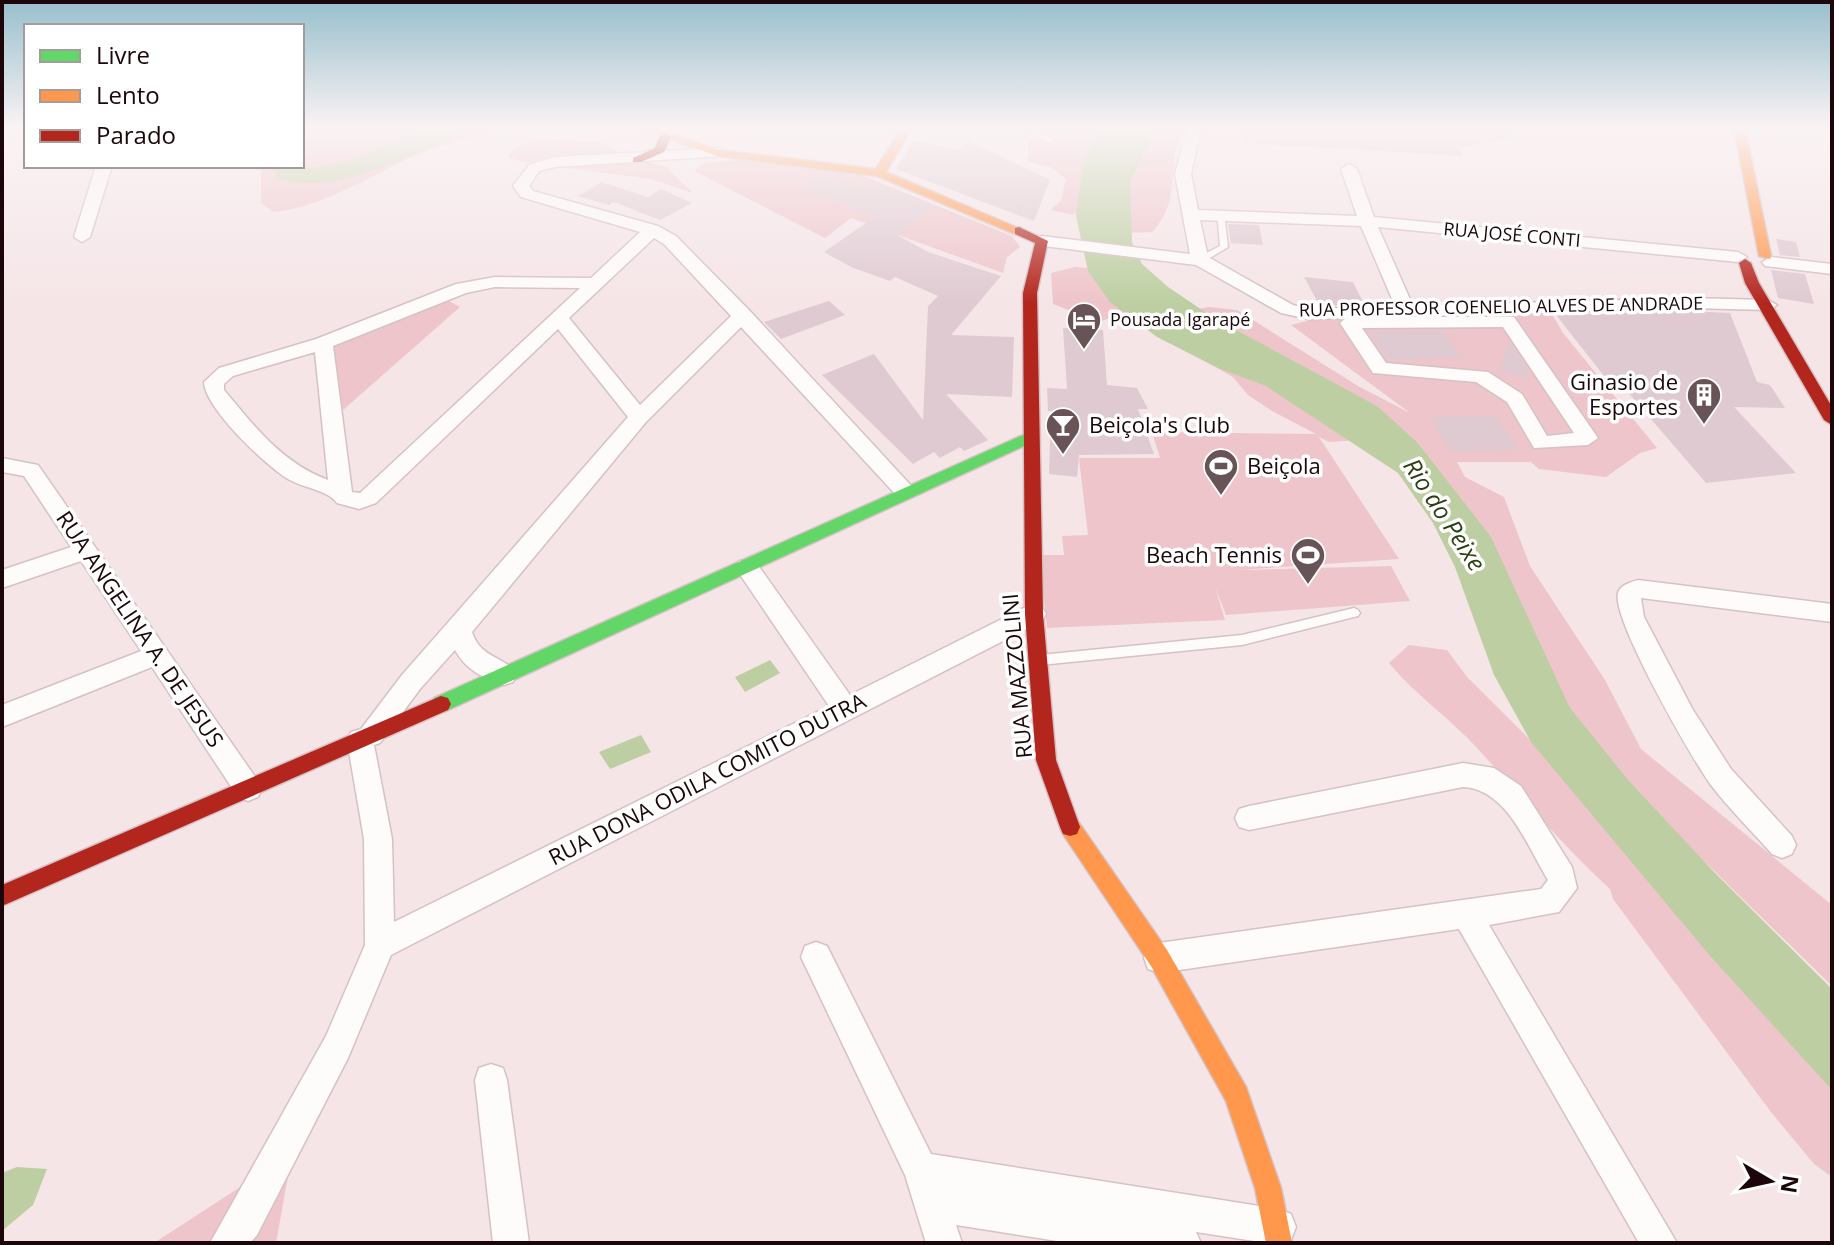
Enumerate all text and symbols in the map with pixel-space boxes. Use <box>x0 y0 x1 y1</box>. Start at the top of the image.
legend <box>24 24 304 168</box>
text: Livre <box>96 38 150 71</box>
text: Lento <box>96 78 160 111</box>
text: Parado <box>96 118 176 151</box>
street label: RUA JOSÉ CONTI <box>1443 216 1582 252</box>
street label: RUA PROFESSOR COENELIO ALVES DE ANDRADE <box>1299 290 1703 322</box>
hotel icon: Pousada Igarapé <box>1065 301 1103 351</box>
place label: Pousada Igarapé <box>1110 307 1250 331</box>
place label: Ginasio de Esportes <box>1570 366 1678 421</box>
building icon: Ginasio de Esportes <box>1685 376 1723 426</box>
bar icon: Beiçola's Club <box>1044 406 1082 456</box>
place label: Beiçola's Club <box>1089 409 1230 439</box>
sports icon: Beiçola <box>1202 447 1240 497</box>
place label: Beiçola <box>1247 450 1321 480</box>
water label: Rio do Peixe <box>1397 451 1494 577</box>
street label: RUA ANGELINA A. DE JESUS <box>50 504 231 753</box>
sports icon: Beach Tennis <box>1289 536 1327 586</box>
place label: Beach Tennis <box>1146 539 1282 569</box>
street label: RUA MAZZOLINI <box>994 592 1038 760</box>
street label: RUA DONA ODILA COMITO DUTRA <box>543 685 870 871</box>
north arrow <box>1730 1141 1810 1221</box>
text: N <box>1775 1173 1807 1195</box>

